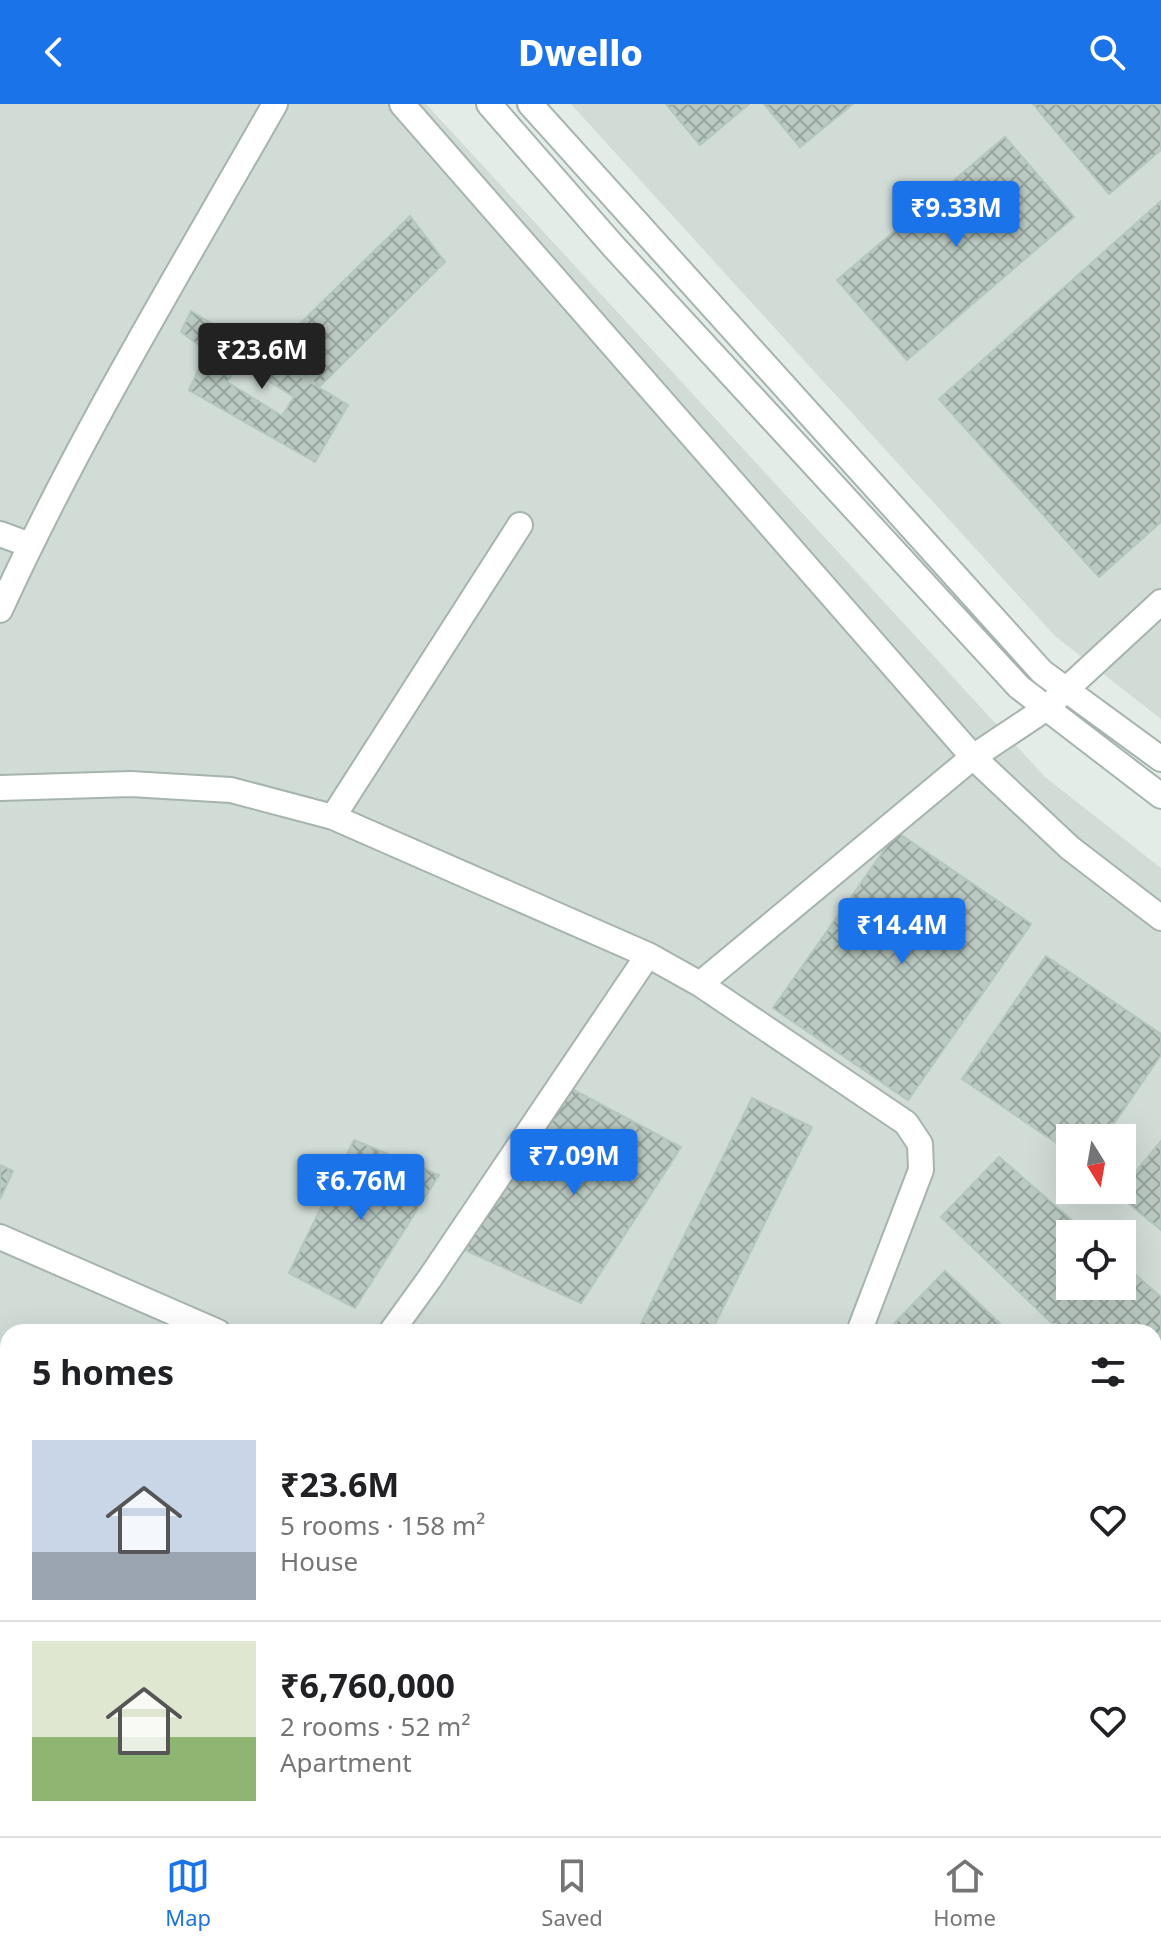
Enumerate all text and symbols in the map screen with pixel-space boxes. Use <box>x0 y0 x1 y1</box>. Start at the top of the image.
text: Dwello <box>518 28 643 77</box>
icon: back <box>32 30 76 74</box>
icon: search <box>1085 30 1129 74</box>
pin: ₹9.33M <box>891 181 1021 249</box>
text: ₹9.33M <box>910 189 1002 225</box>
pin: ₹23.6M <box>197 323 327 391</box>
text: ₹23.6M <box>216 331 308 367</box>
pin: ₹14.4M <box>837 898 967 966</box>
text: ₹14.4M <box>856 906 948 942</box>
north arrow <box>1056 1124 1136 1204</box>
map controls <box>1056 1124 1136 1300</box>
pin: ₹7.09M <box>509 1129 639 1197</box>
text: ₹7.09M <box>528 1137 620 1173</box>
pin: ₹6.76M <box>296 1154 426 1222</box>
text: ₹6.76M <box>315 1162 407 1198</box>
button: locate <box>1056 1220 1136 1300</box>
text: 5 homes <box>32 1349 174 1395</box>
icon: filters <box>1086 1350 1130 1394</box>
text: ₹23.6M <box>280 1461 399 1507</box>
icon: home <box>96 1472 192 1568</box>
icon: heart <box>1086 1498 1130 1542</box>
text: 5 rooms · 158 m² <box>280 1507 485 1543</box>
text: House <box>280 1543 358 1579</box>
text: ₹6,760,000 <box>280 1662 455 1708</box>
icon: home <box>96 1673 192 1769</box>
icon: heart <box>1086 1699 1130 1743</box>
text: 2 rooms · 52 m² <box>280 1708 470 1744</box>
text: Apartment <box>280 1744 412 1780</box>
tab: Map <box>165 1854 211 1932</box>
tab: Saved <box>541 1854 603 1932</box>
tab: Home <box>933 1854 996 1932</box>

